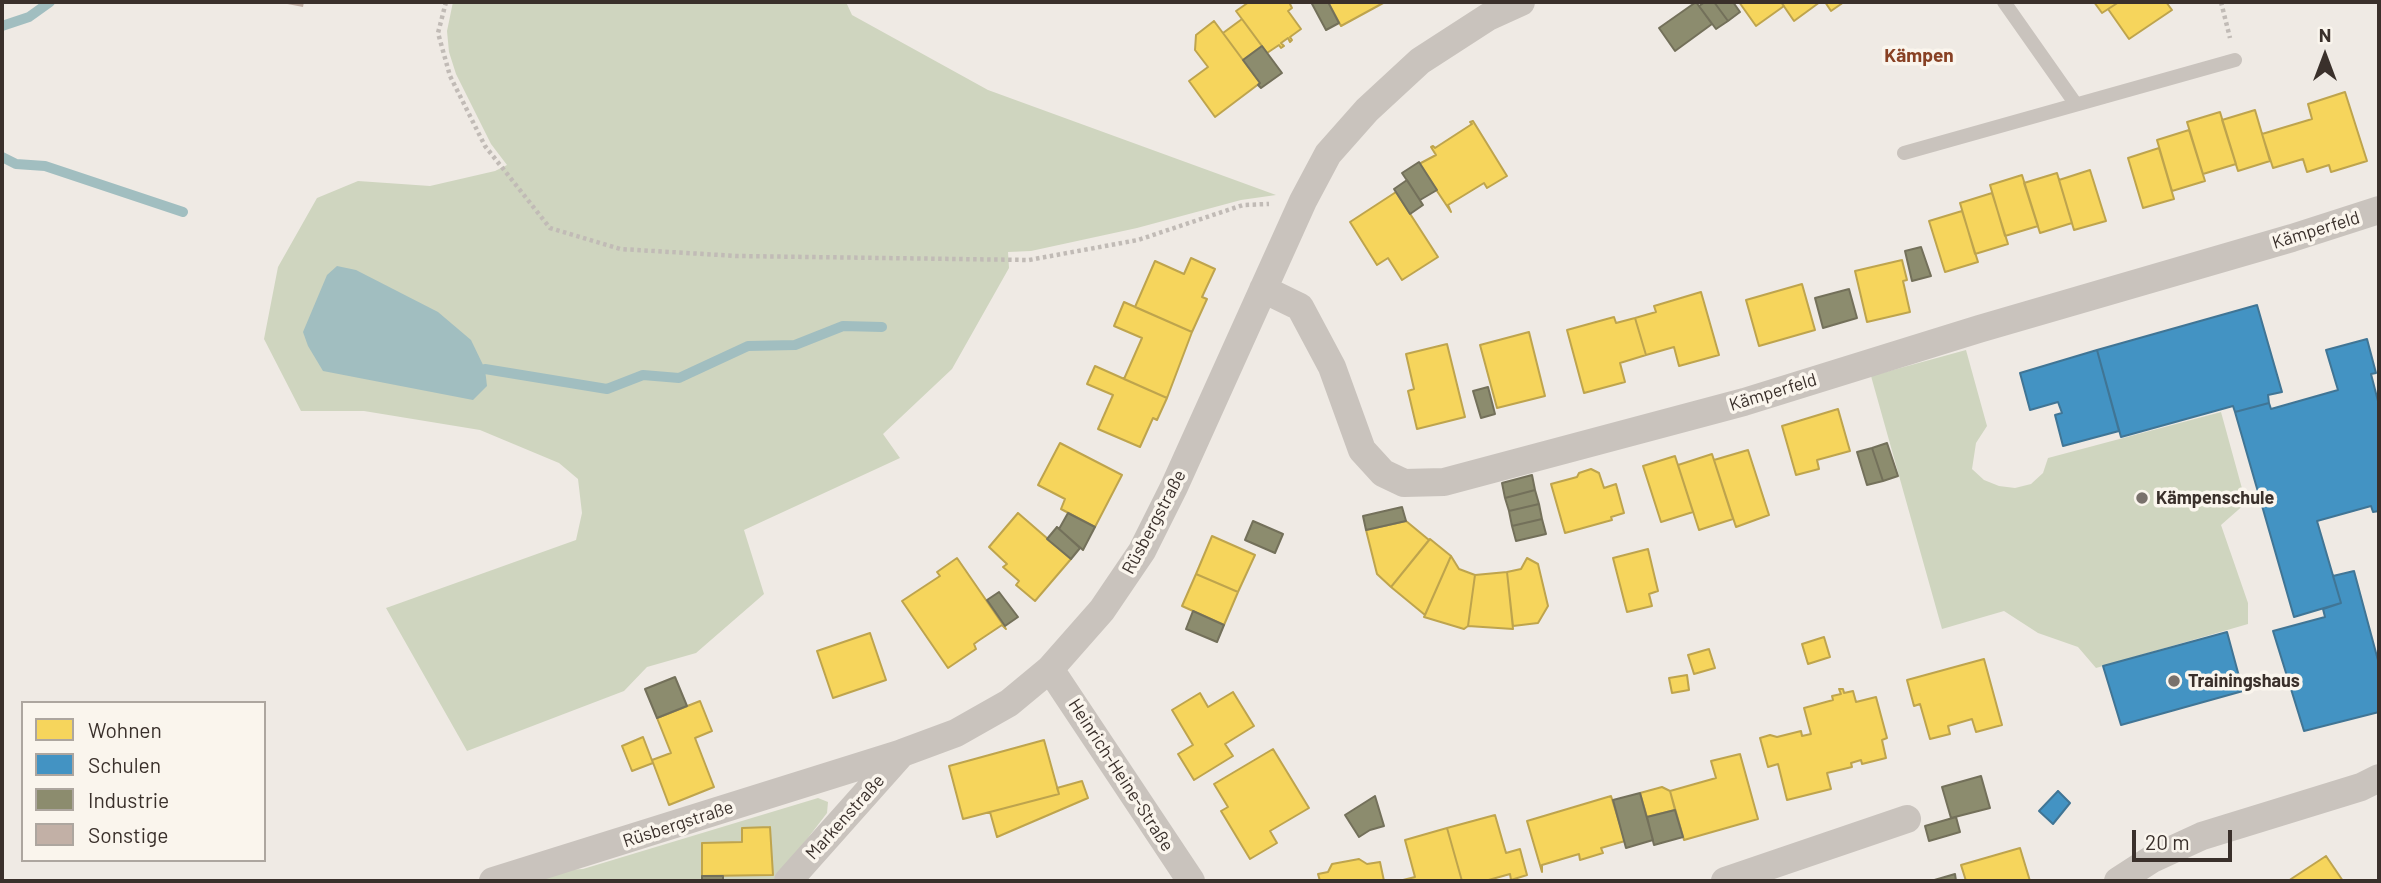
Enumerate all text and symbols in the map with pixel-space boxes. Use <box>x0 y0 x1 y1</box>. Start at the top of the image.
north arrow <box>2290 21 2360 91</box>
text: N <box>2319 23 2331 46</box>
district label: Kämpen <box>1884 45 1954 67</box>
street label: Kämperfeld <box>2270 206 2362 254</box>
street label: Kämperfeld <box>1727 368 1819 416</box>
street label: Rüsbergstraße <box>1117 466 1191 578</box>
place label: Kämpenschule <box>2156 487 2274 509</box>
marker: Kämpenschule <box>2134 490 2150 506</box>
place label: Trainingshaus <box>2188 670 2300 692</box>
marker: Trainingshaus <box>2166 673 2182 689</box>
street label: Heinrich-Heine-Straße <box>1064 695 1178 855</box>
legend <box>21 701 266 862</box>
text: Wohnen <box>88 717 162 742</box>
text: Schulen <box>88 752 161 777</box>
street label: Markenstraße <box>801 770 889 864</box>
text: Industrie <box>88 787 169 812</box>
street label: Rüsbergstraße <box>620 796 736 852</box>
scale bar <box>2136 816 2236 860</box>
text: Sonstige <box>88 822 169 847</box>
text: 20 m <box>2145 829 2190 854</box>

